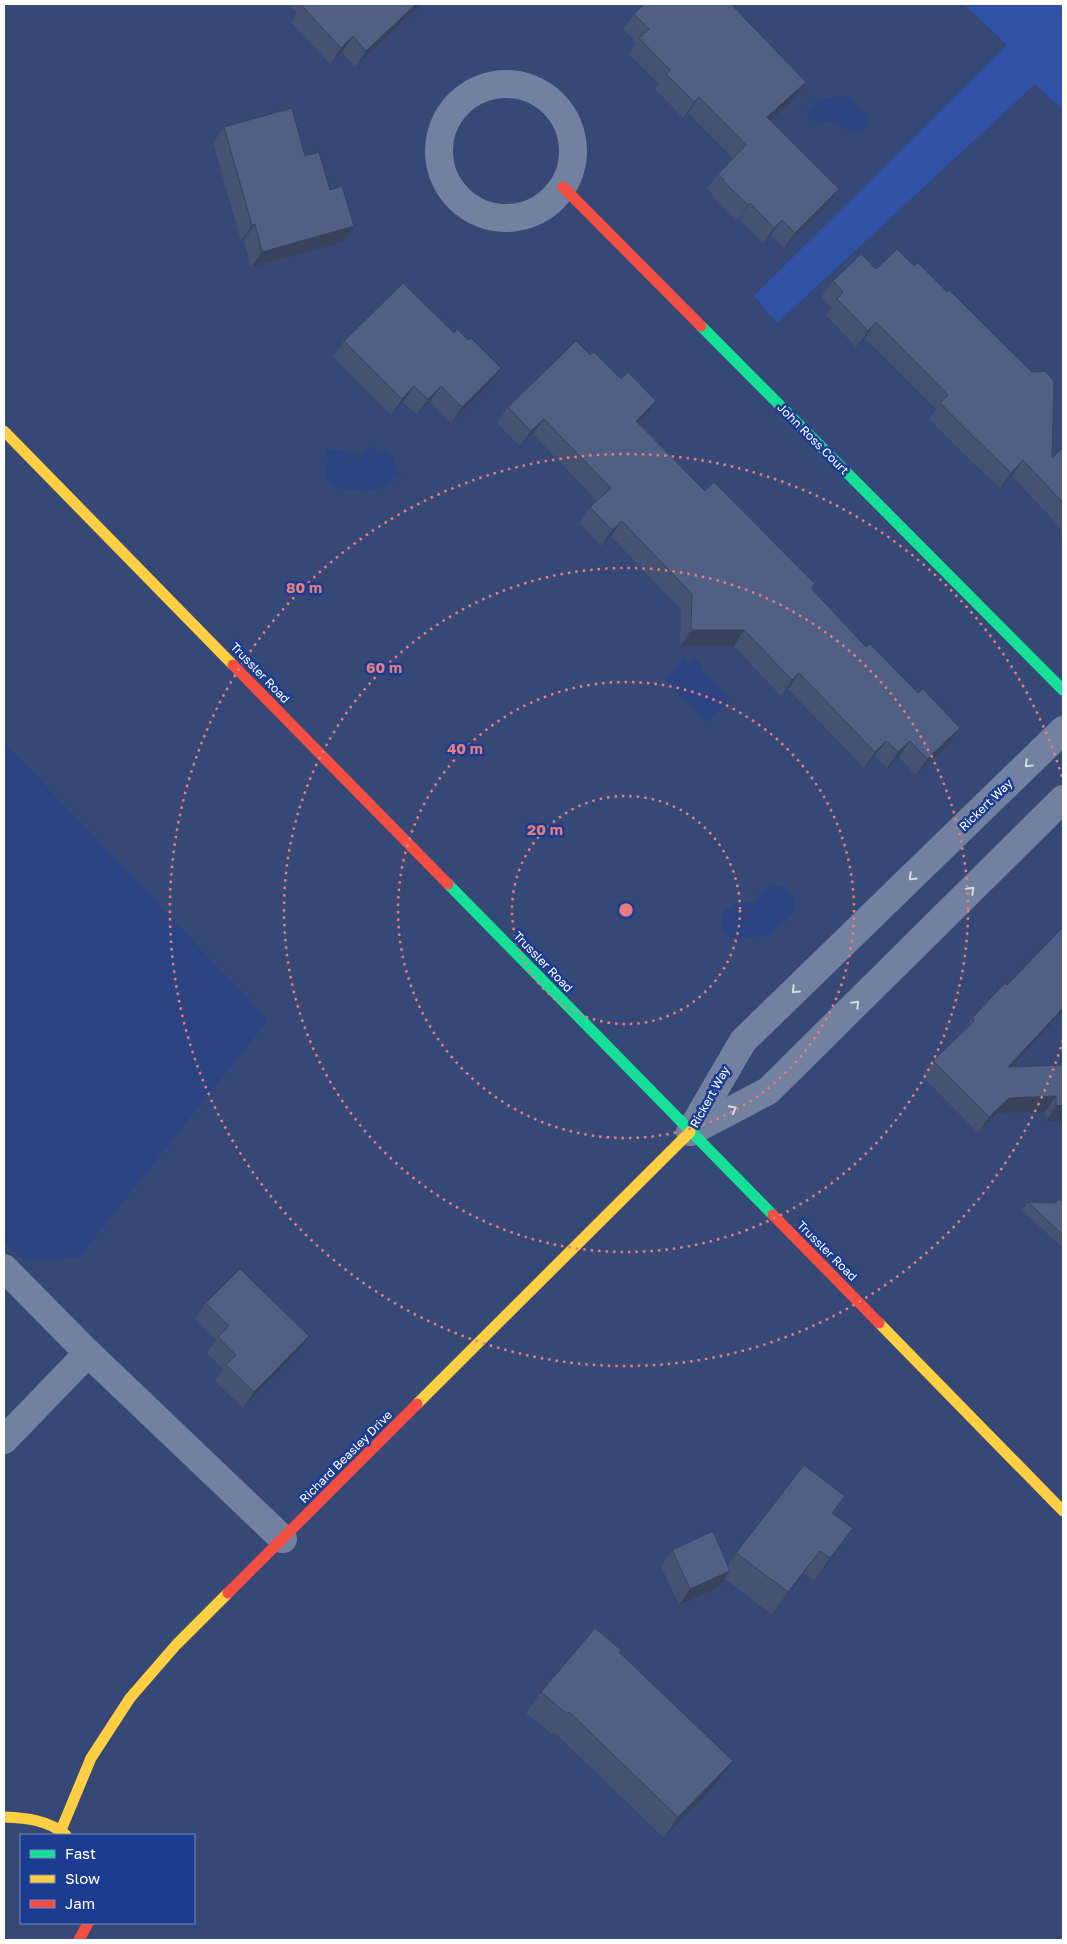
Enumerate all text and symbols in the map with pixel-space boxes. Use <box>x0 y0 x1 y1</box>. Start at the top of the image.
street label: John Ross Court <box>774 400 852 478</box>
text: 80 m <box>286 578 322 596</box>
street label: Trussler Road <box>228 639 293 706</box>
text: 60 m <box>366 658 402 676</box>
text: 40 m <box>447 739 483 757</box>
one-way arrow <box>1025 758 1034 767</box>
street label: Rickert Way <box>956 775 1016 834</box>
text: 20 m <box>527 820 563 838</box>
one-way arrow <box>908 871 917 880</box>
one-way arrow <box>966 887 975 896</box>
centre of rings <box>617 901 635 919</box>
street label: Trussler Road <box>511 928 576 995</box>
one-way arrow <box>792 984 801 993</box>
one-way arrow <box>850 1001 859 1010</box>
street label: Rickert Way <box>686 1063 733 1130</box>
one-way arrow <box>728 1105 737 1115</box>
street label: Trussler Road <box>794 1217 861 1284</box>
street label: Richard Beasley Drive <box>296 1407 395 1506</box>
legend <box>20 1834 195 1924</box>
text: Fast <box>65 1844 96 1862</box>
text: Slow <box>65 1869 100 1887</box>
text: Jam <box>65 1894 95 1912</box>

